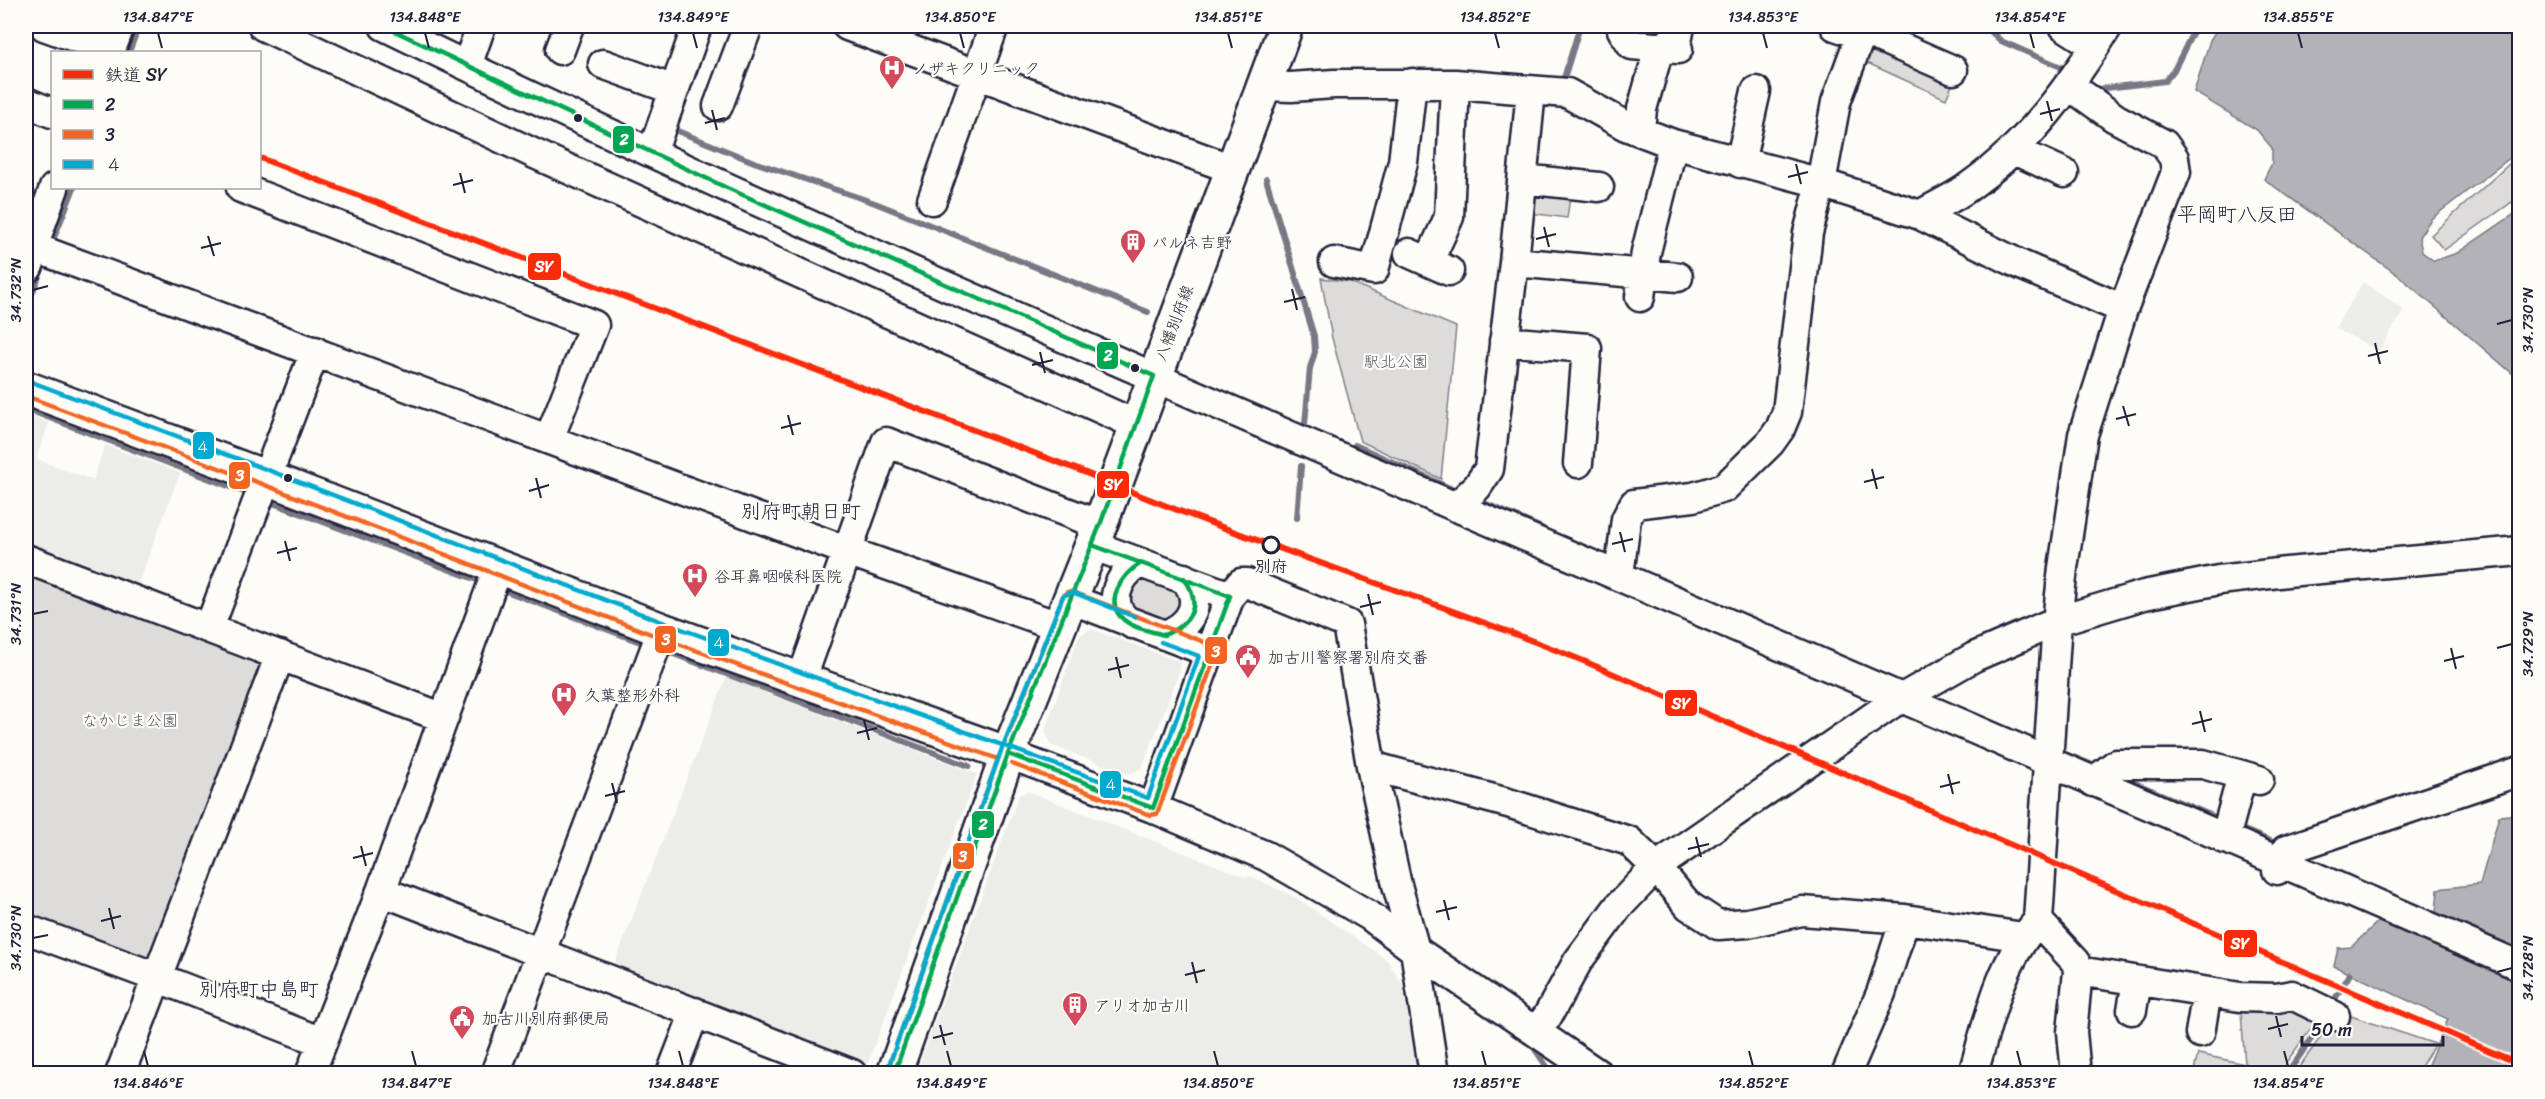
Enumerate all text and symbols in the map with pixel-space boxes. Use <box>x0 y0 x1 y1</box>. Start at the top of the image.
text: 134.847°E <box>123 4 195 30</box>
text: 134.848°E <box>390 4 462 30</box>
text: 134.849°E <box>658 4 730 30</box>
text: 134.850°E <box>924 4 997 30</box>
text: 134.851°E <box>1194 4 1264 30</box>
text: 134.852°E <box>1460 4 1532 30</box>
text: 134.853°E <box>1728 4 1800 30</box>
text: 134.854°E <box>1995 4 2067 30</box>
text: 134.855°E <box>2263 4 2335 30</box>
legend <box>51 51 261 189</box>
hospital icon: ノザキクリニック <box>877 53 907 91</box>
place label: ノザキクリニック <box>912 54 1040 83</box>
text: 鉄道 SY <box>105 59 168 91</box>
text: 2 <box>105 89 115 121</box>
unlabelled marker <box>572 112 584 124</box>
text: 3 <box>105 119 115 151</box>
line badge: 2 <box>612 125 635 154</box>
text: 2 <box>618 125 629 154</box>
text: ４ <box>105 149 123 181</box>
district label: 平岡町八反田 <box>2177 197 2297 232</box>
building icon: パルネ吉野 <box>1118 227 1148 265</box>
place label: パルネ吉野 <box>1152 228 1232 257</box>
line badge: SY <box>527 252 562 281</box>
text: SY <box>534 252 555 281</box>
text: 34.732°N <box>3 257 29 322</box>
street label: 八幡別府線 <box>1146 280 1202 366</box>
text: 34.730°N <box>2515 287 2541 353</box>
line badge: 2 <box>1096 341 1119 370</box>
text: 2 <box>1102 341 1113 370</box>
park label: 駅北公園 <box>1364 347 1428 376</box>
unlabelled marker <box>1129 362 1141 374</box>
line badge: ４ <box>192 431 215 460</box>
text: ４ <box>195 432 211 461</box>
line badge: 3 <box>228 461 251 490</box>
text: 3 <box>235 461 245 490</box>
line badge: SY <box>1096 470 1130 499</box>
text: SY <box>1103 470 1124 499</box>
unlabelled marker <box>282 472 294 484</box>
district label: 別府町朝日町 <box>741 494 861 529</box>
marker: 別府 <box>1262 536 1280 554</box>
place label: 別府 <box>1255 552 1287 581</box>
hospital icon: 谷耳鼻咽喉科医院 <box>680 561 710 599</box>
place label: 谷耳鼻咽喉科医院 <box>714 562 842 591</box>
text: 34.731°N <box>3 582 29 645</box>
text: 34.729°N <box>2515 611 2541 677</box>
line badge: 3 <box>654 625 677 654</box>
text: 3 <box>661 625 671 654</box>
line badge: ４ <box>707 628 730 657</box>
text: ４ <box>711 628 727 657</box>
line badge: 3 <box>1204 636 1228 665</box>
text: 3 <box>1211 637 1221 666</box>
public building icon: 加古川警察署別府交番 <box>1233 642 1263 680</box>
place label: 加古川警察署別府交番 <box>1268 643 1428 672</box>
hospital icon: 久葉整形外科 <box>549 680 579 718</box>
place label: 久葉整形外科 <box>584 681 680 710</box>
line badge: SY <box>1664 689 1698 717</box>
text: SY <box>1671 689 1692 718</box>
park label: なかじま公園 <box>82 706 178 735</box>
line badge: ４ <box>1099 770 1122 799</box>
text: ４ <box>1103 770 1119 799</box>
line badge: 2 <box>971 810 995 839</box>
text: 2 <box>977 810 988 839</box>
line badge: 3 <box>952 842 975 870</box>
text: 3 <box>958 842 968 871</box>
text: 34.730°N <box>3 905 29 971</box>
line badge: SY <box>2223 929 2258 958</box>
text: SY <box>2230 929 2251 958</box>
text: 34.728°N <box>2515 935 2541 1001</box>
district label: 別府町中島町 <box>199 972 319 1007</box>
building icon: アリオ加古川 <box>1060 990 1090 1028</box>
place label: アリオ加古川 <box>1094 991 1190 1020</box>
public building icon: 加古川別府郵便局 <box>447 1003 477 1041</box>
place label: 加古川別府郵便局 <box>482 1004 610 1033</box>
scale bar <box>2302 1009 2443 1047</box>
text: 50 m <box>2311 1014 2352 1046</box>
text: 134.846°E <box>113 1070 185 1096</box>
text: 134.847°E <box>381 1070 453 1096</box>
text: 134.848°E <box>648 1070 720 1096</box>
text: 134.849°E <box>916 1070 988 1096</box>
text: 134.850°E <box>1182 1070 1255 1096</box>
text: 134.851°E <box>1452 1070 1522 1096</box>
text: 134.852°E <box>1718 1070 1790 1096</box>
text: 134.853°E <box>1986 1070 2058 1096</box>
text: 134.854°E <box>2253 1070 2325 1096</box>

